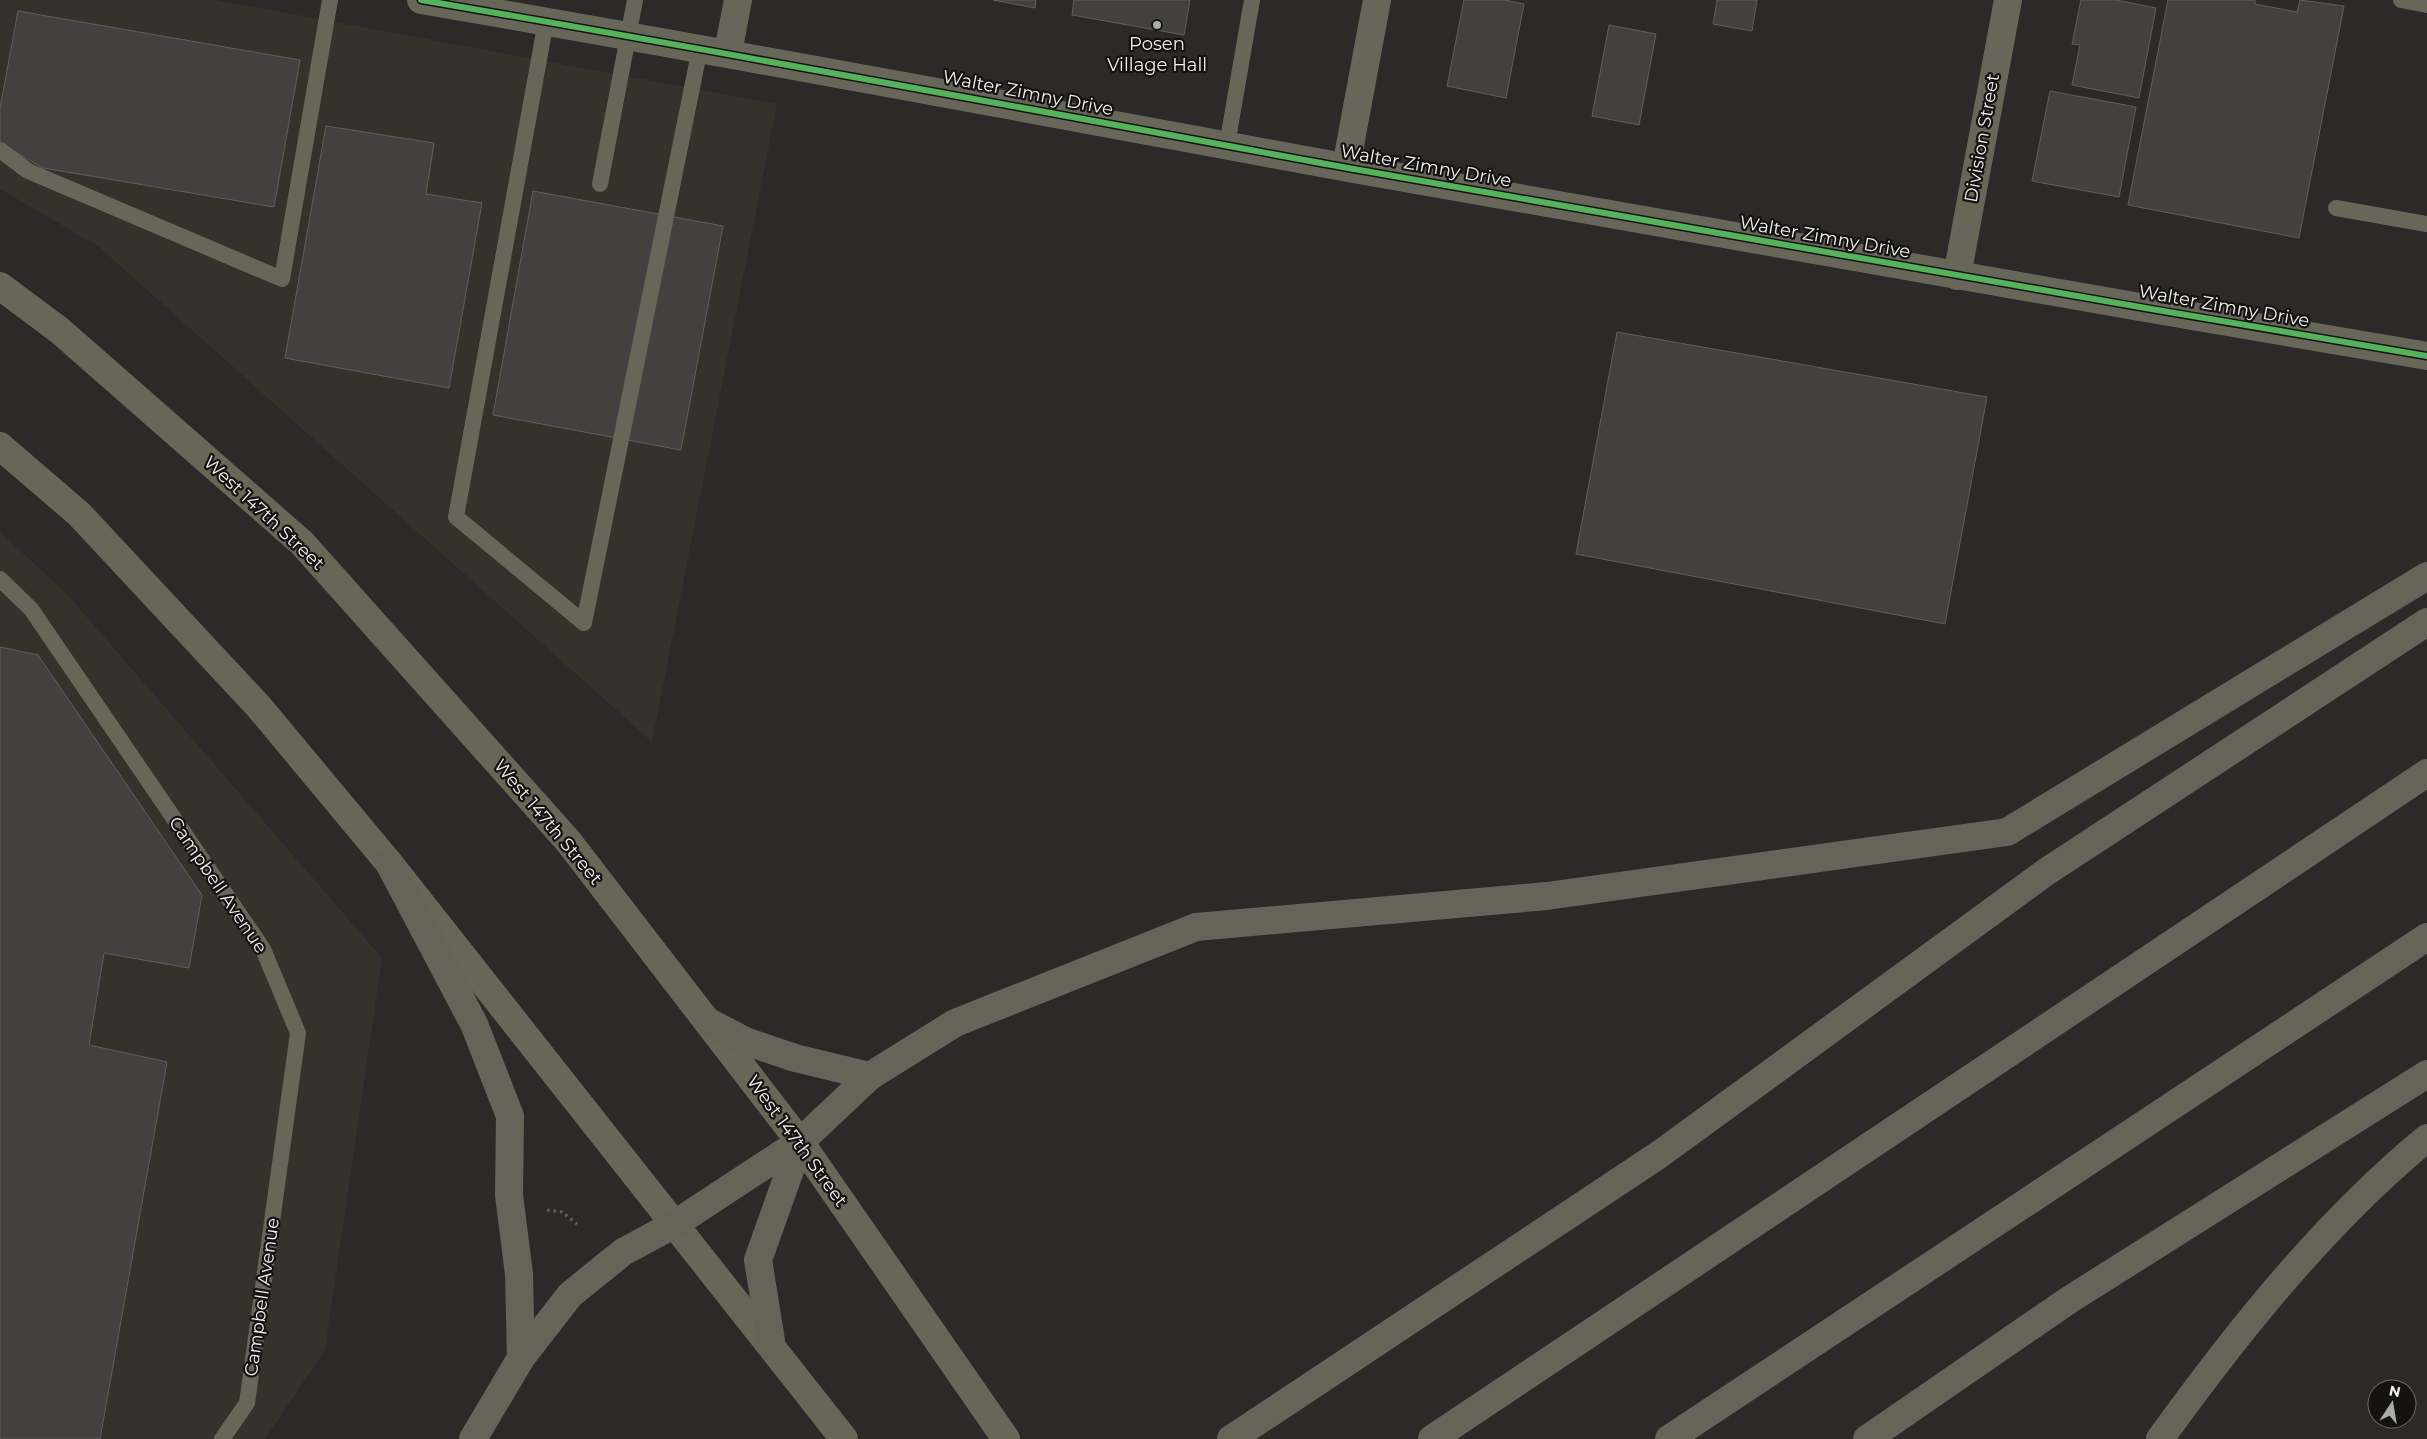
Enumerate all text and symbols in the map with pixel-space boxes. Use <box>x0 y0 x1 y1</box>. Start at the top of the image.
marker: Posen Village Hall <box>1151 19 1163 31</box>
place label: Posen Village Hall <box>1107 33 1207 76</box>
street label: Walter Zimny Drive <box>941 66 1115 120</box>
street label: Division Street <box>1960 72 2004 204</box>
street label: Walter Zimny Drive <box>1339 140 1513 192</box>
street label: Walter Zimny Drive <box>1738 211 1912 263</box>
street label: Walter Zimny Drive <box>2137 280 2311 332</box>
street label: West 147th Street <box>199 451 329 575</box>
street label: West 147th Street <box>489 755 607 889</box>
street label: Campbell Avenue <box>164 813 272 958</box>
street label: West 147th Street <box>742 1071 852 1211</box>
street label: Campbell Avenue <box>240 1216 284 1378</box>
north arrow <box>2367 1379 2417 1429</box>
text: N <box>2387 1381 2402 1401</box>

